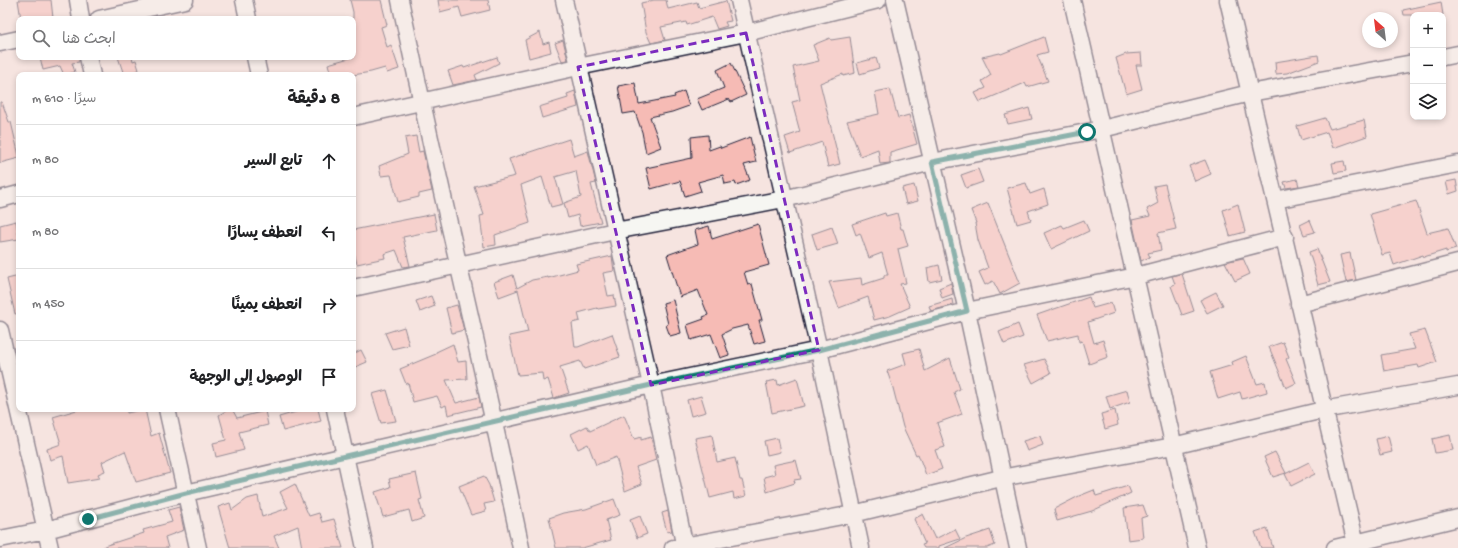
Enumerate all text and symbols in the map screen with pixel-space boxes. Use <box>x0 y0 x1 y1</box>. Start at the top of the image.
north arrow <box>1362 12 1398 48</box>
map controls <box>1410 12 1446 120</box>
button: + <box>1410 12 1446 48</box>
search box <box>16 16 356 60</box>
icon: search <box>30 27 52 49</box>
text: ابحث هنا <box>62 31 116 49</box>
button: − <box>1410 48 1446 84</box>
button: layers <box>1410 84 1446 120</box>
text: 8 دقيقة <box>287 90 340 110</box>
text: سيرًا · 610 m <box>32 92 96 107</box>
route start <box>1078 123 1096 141</box>
icon: ahead <box>318 150 340 172</box>
text: 80 m <box>32 153 59 168</box>
text: تابع السير <box>245 153 302 171</box>
icon: left <box>318 222 340 244</box>
text: 80 m <box>32 225 59 240</box>
text: انعطف يسارًا <box>228 225 302 243</box>
icon: right <box>318 294 340 316</box>
text: 450 m <box>32 297 65 312</box>
text: انعطف يمينًا <box>231 297 302 315</box>
icon: arrive <box>318 366 340 388</box>
text: الوصول إلى الوجهة <box>189 369 302 387</box>
route end <box>79 510 97 528</box>

